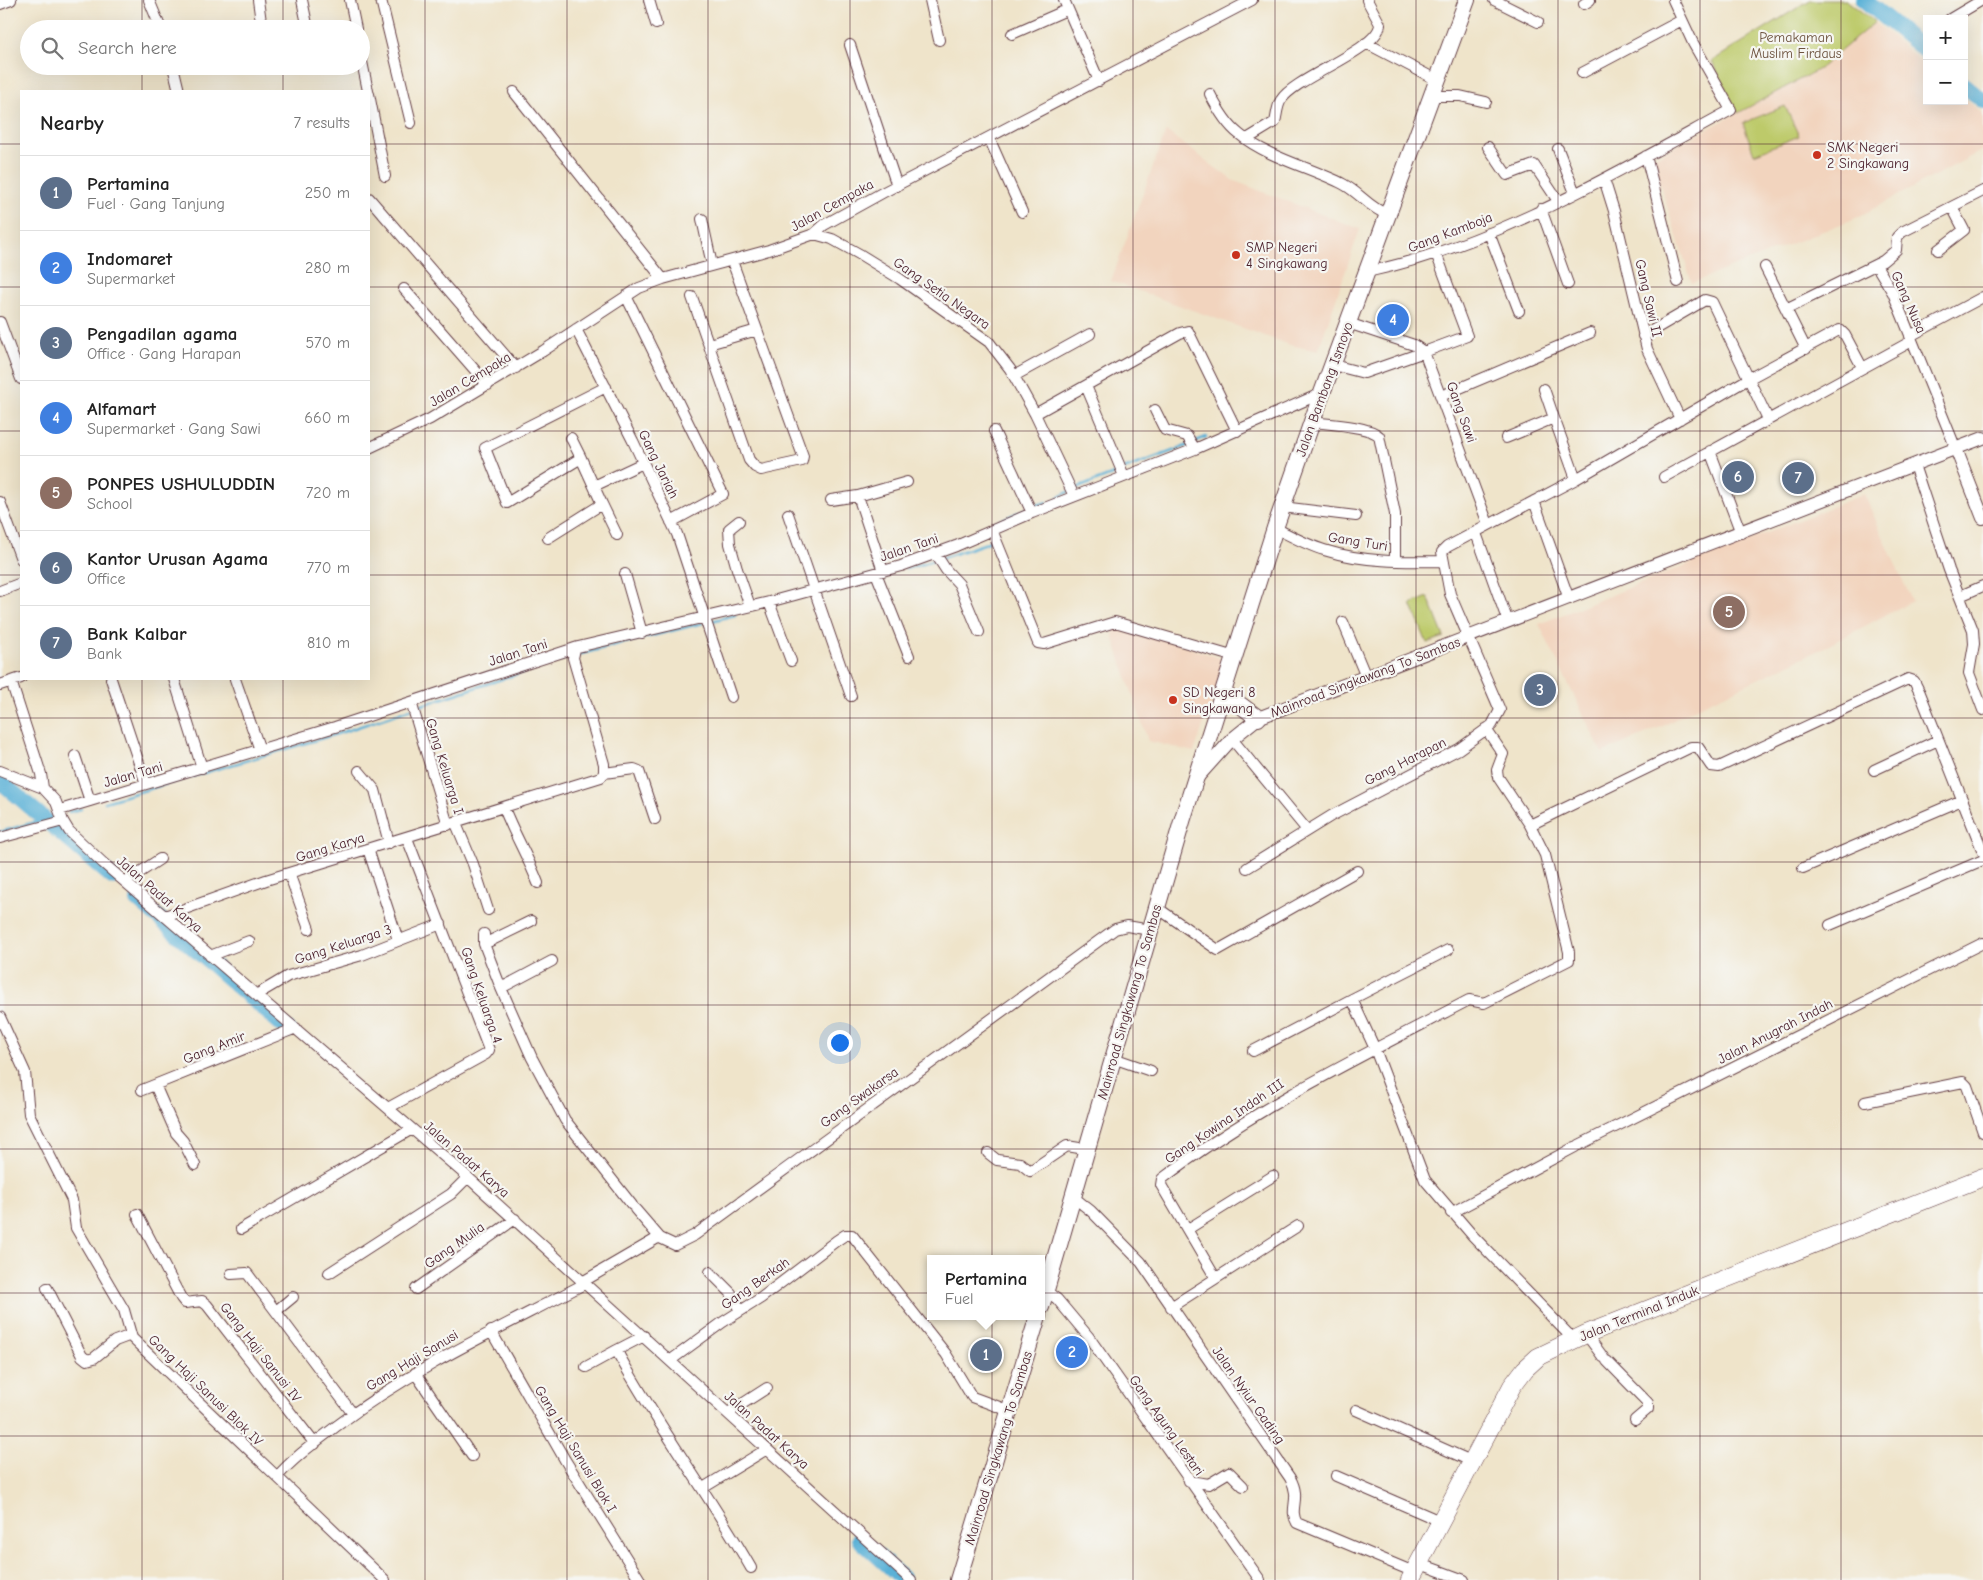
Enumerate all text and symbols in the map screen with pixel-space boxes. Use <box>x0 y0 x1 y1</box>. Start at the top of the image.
map controls <box>1923 15 1968 105</box>
button: + <box>1923 15 1968 60</box>
search box <box>20 20 370 75</box>
park label: Pemakaman Muslim Firdaus <box>1750 29 1842 62</box>
icon: search <box>38 34 66 62</box>
text: Search here <box>78 37 177 59</box>
button: − <box>1923 60 1968 105</box>
text: Nearby <box>40 111 104 135</box>
text: 7 results <box>293 114 350 132</box>
place label: SMK Negeri 2 Singkawang <box>1827 139 1909 172</box>
marker: SMK Negeri 2 Singkawang <box>1811 149 1823 161</box>
text: Pertamina <box>87 173 170 195</box>
street label: Jalan Cempaka <box>788 176 877 235</box>
text: 1 <box>53 184 59 202</box>
text: 250 m <box>305 184 350 202</box>
text: Fuel · Gang Tanjung <box>87 195 225 213</box>
street label: Gang Kamboja <box>1406 209 1495 256</box>
place label: SMP Negeri 4 Singkawang <box>1246 239 1328 272</box>
text: Indomaret <box>87 248 172 270</box>
marker: SMP Negeri 4 Singkawang <box>1230 249 1242 261</box>
street label: Gang Setia Negara <box>890 254 993 333</box>
street label: Gang Sawi II <box>1631 258 1666 339</box>
text: 2 <box>52 259 60 277</box>
text: 280 m <box>305 259 350 277</box>
street label: Gang Nusa <box>1887 268 1930 336</box>
text: Supermarket <box>87 270 175 288</box>
pin: 4 <box>1377 301 1409 339</box>
street label: Jalan Bambang Ismoyo <box>1292 320 1357 459</box>
text: Pengadilan agama <box>87 323 237 345</box>
text: 3 <box>52 334 60 352</box>
text: 570 m <box>305 334 350 352</box>
text: Office · Gang Harapan <box>87 345 241 363</box>
street label: Jalan Cempaka <box>426 348 514 410</box>
street label: Gang Sawi <box>1443 379 1480 445</box>
text: Alfamart <box>87 398 156 420</box>
text: 4 <box>52 409 60 427</box>
text: 660 m <box>304 409 350 427</box>
text: Supermarket · Gang Sawi <box>87 420 261 438</box>
street label: Gang Jariah <box>635 427 682 501</box>
pin: 6 <box>1722 458 1754 496</box>
pin: 7 <box>1782 459 1814 497</box>
text: PONPES USHULUDDIN <box>87 473 275 495</box>
text: 5 <box>52 484 60 502</box>
text: 720 m <box>306 484 350 502</box>
text: School <box>87 495 133 513</box>
street label: Gang Turi <box>1327 528 1389 555</box>
street label: Jalan Tani <box>878 530 941 565</box>
text: Kantor Urusan Agama <box>87 548 268 570</box>
text: 6 <box>52 559 60 577</box>
text: 770 m <box>307 559 350 577</box>
text: Office <box>87 570 126 588</box>
pin: 5 <box>1713 593 1745 631</box>
text: Bank Kalbar <box>87 623 187 645</box>
street label: Mainroad Singkawang To Sambas <box>1268 633 1463 722</box>
text: 7 <box>52 634 60 652</box>
text: 810 m <box>307 634 350 652</box>
street label: Jalan Tani <box>487 635 550 670</box>
text: Bank <box>87 645 122 663</box>
pin: 3 <box>1524 671 1556 709</box>
place label: SD Negeri 8 Singkawang <box>1183 684 1256 717</box>
marker: SD Negeri 8 Singkawang <box>1167 694 1179 706</box>
street label: Gang Keluarga I <box>422 716 467 816</box>
street label: Gang Harapan <box>1362 734 1449 789</box>
street label: Jalan Tani <box>102 758 165 791</box>
street label: Gang Karya <box>294 829 367 866</box>
street label: Jalan Padat Karya <box>113 853 206 936</box>
street label: Mainroad Singkawang To Sambas <box>1093 903 1166 1102</box>
street label: Gang Keluarga 3 <box>293 921 394 968</box>
street label: Gang Keluarga 4 <box>457 945 506 1046</box>
street label: Jalan Anugrah Indah <box>1715 995 1836 1068</box>
street label: Gang Amir <box>181 1027 248 1068</box>
your location <box>827 1030 853 1056</box>
street label: Gang Swakarsa <box>817 1063 902 1131</box>
street label: Gang Kowina Indah III <box>1162 1075 1287 1168</box>
street label: Jalan Padat Karya <box>420 1118 513 1201</box>
street label: Gang Mulia <box>421 1219 488 1272</box>
street label: Gang Berkah <box>718 1254 793 1313</box>
popup <box>927 1255 1045 1320</box>
text: Pertamina <box>945 1268 1027 1290</box>
street label: Jalan Terminal Induk <box>1577 1282 1702 1345</box>
text: Fuel <box>945 1290 974 1308</box>
street label: Gang Haji Sanusi IV <box>216 1299 305 1406</box>
street label: Gang Haji Sanusi <box>363 1326 461 1395</box>
street label: Gang Haji Sanusi Blok IV <box>145 1331 267 1450</box>
pin: 2 <box>1056 1333 1088 1371</box>
pin: 1 <box>970 1336 1002 1374</box>
street label: Jalan Nyiur Gading <box>1209 1343 1289 1447</box>
street label: Mainroad Singkawang To Sambas <box>961 1349 1036 1547</box>
street label: Gang Agung Lestari <box>1126 1372 1208 1479</box>
street label: Gang Haji Sanusi Blok I <box>531 1383 620 1516</box>
street label: Jalan Padat Karya <box>721 1388 812 1473</box>

